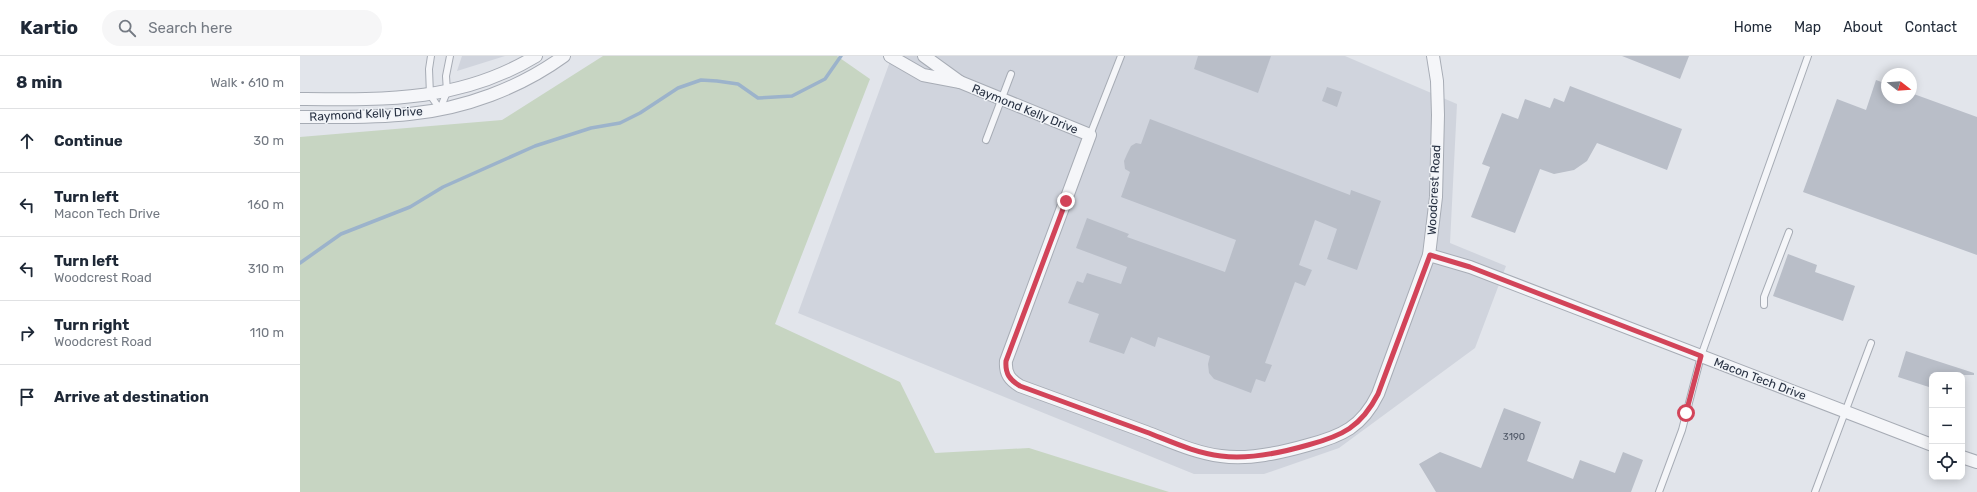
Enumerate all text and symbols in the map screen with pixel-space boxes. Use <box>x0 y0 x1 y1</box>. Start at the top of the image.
search box <box>102 10 382 46</box>
text: Kartio <box>20 16 78 39</box>
icon: search <box>116 17 138 39</box>
text: Search here <box>148 19 232 37</box>
text: Home <box>1734 19 1772 36</box>
text: Map <box>1794 19 1821 36</box>
text: About <box>1843 19 1883 36</box>
text: Contact <box>1905 19 1957 36</box>
north arrow <box>1881 68 1917 104</box>
text: 8 min <box>16 72 63 92</box>
text: Walk · 610 m <box>210 75 284 90</box>
street label: Raymond Kelly Drive <box>970 81 1080 137</box>
street label: Raymond Kelly Drive <box>309 104 423 124</box>
icon: ahead <box>16 130 38 152</box>
text: Continue <box>54 132 123 150</box>
text: 30 m <box>253 133 284 148</box>
street label: Woodcrest Road <box>1425 145 1443 235</box>
text: Turn left <box>54 188 119 206</box>
route end <box>1057 192 1075 210</box>
icon: left <box>16 194 38 216</box>
text: 160 m <box>248 197 284 212</box>
text: Macon Tech Drive <box>54 206 160 221</box>
text: Turn left <box>54 252 119 270</box>
icon: left <box>16 258 38 280</box>
text: 310 m <box>248 261 284 276</box>
text: Woodcrest Road <box>54 270 152 285</box>
text: Turn right <box>54 316 129 334</box>
icon: right <box>16 322 38 344</box>
text: 110 m <box>250 325 284 340</box>
text: Woodcrest Road <box>54 334 152 349</box>
street label: Macon Tech Drive <box>1712 355 1808 403</box>
map controls <box>1929 372 1965 480</box>
button: + <box>1929 372 1965 408</box>
icon: arrive <box>16 386 38 408</box>
text: Arrive at destination <box>54 388 209 406</box>
route start <box>1677 404 1695 422</box>
button: − <box>1929 408 1965 444</box>
house number: 3190 <box>1503 431 1525 443</box>
button: locate <box>1929 444 1965 480</box>

